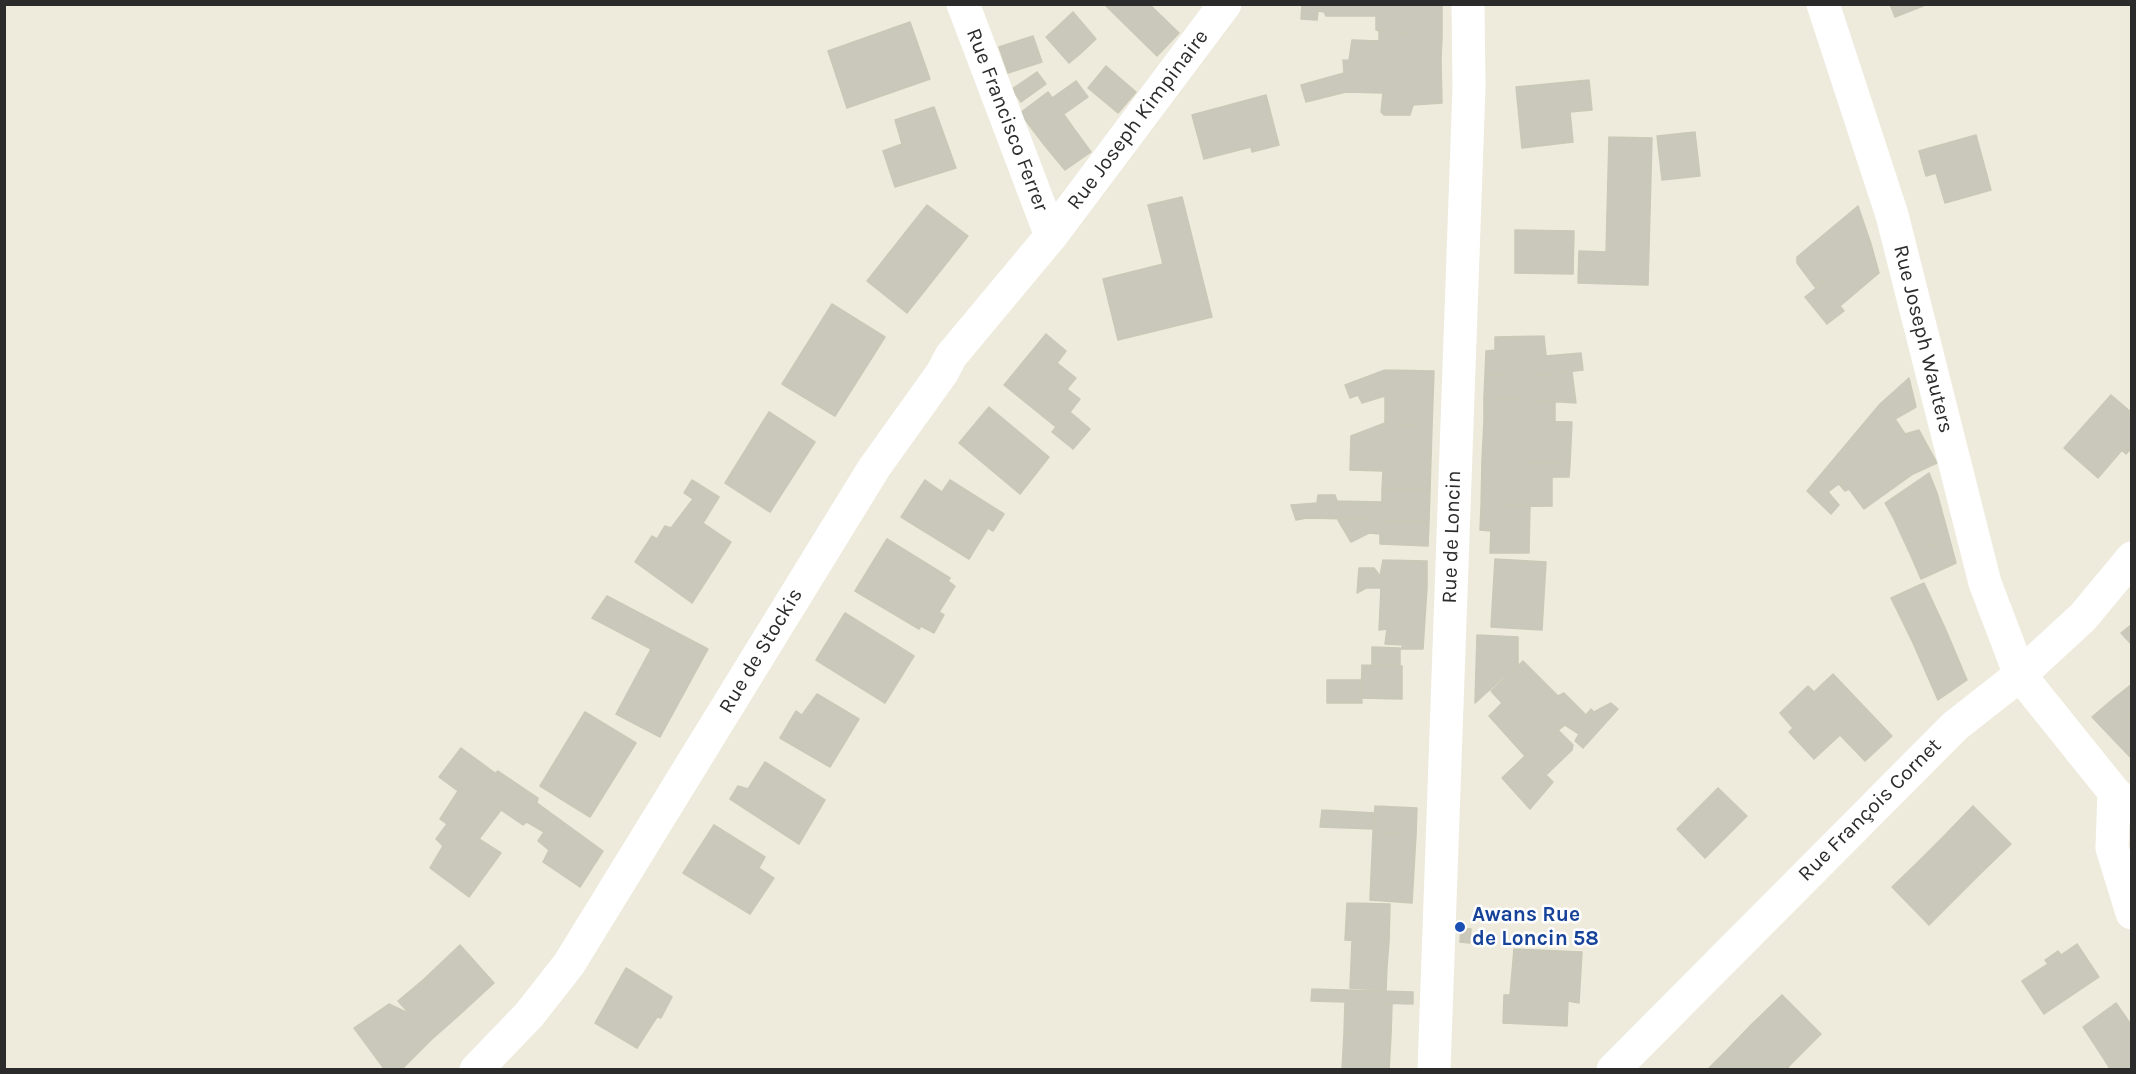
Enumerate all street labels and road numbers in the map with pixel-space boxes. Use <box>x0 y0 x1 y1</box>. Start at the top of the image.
street label: Rue Francisco Ferrer <box>960 25 1054 215</box>
street label: Rue Joseph Kimpinaire <box>1062 25 1214 215</box>
street label: Rue Joseph Wauters <box>1887 242 1959 436</box>
street label: Rue de Loncin <box>1437 470 1467 604</box>
street label: Rue de Stockis <box>714 584 808 718</box>
street label: Rue François Cornet <box>1793 733 1947 887</box>

